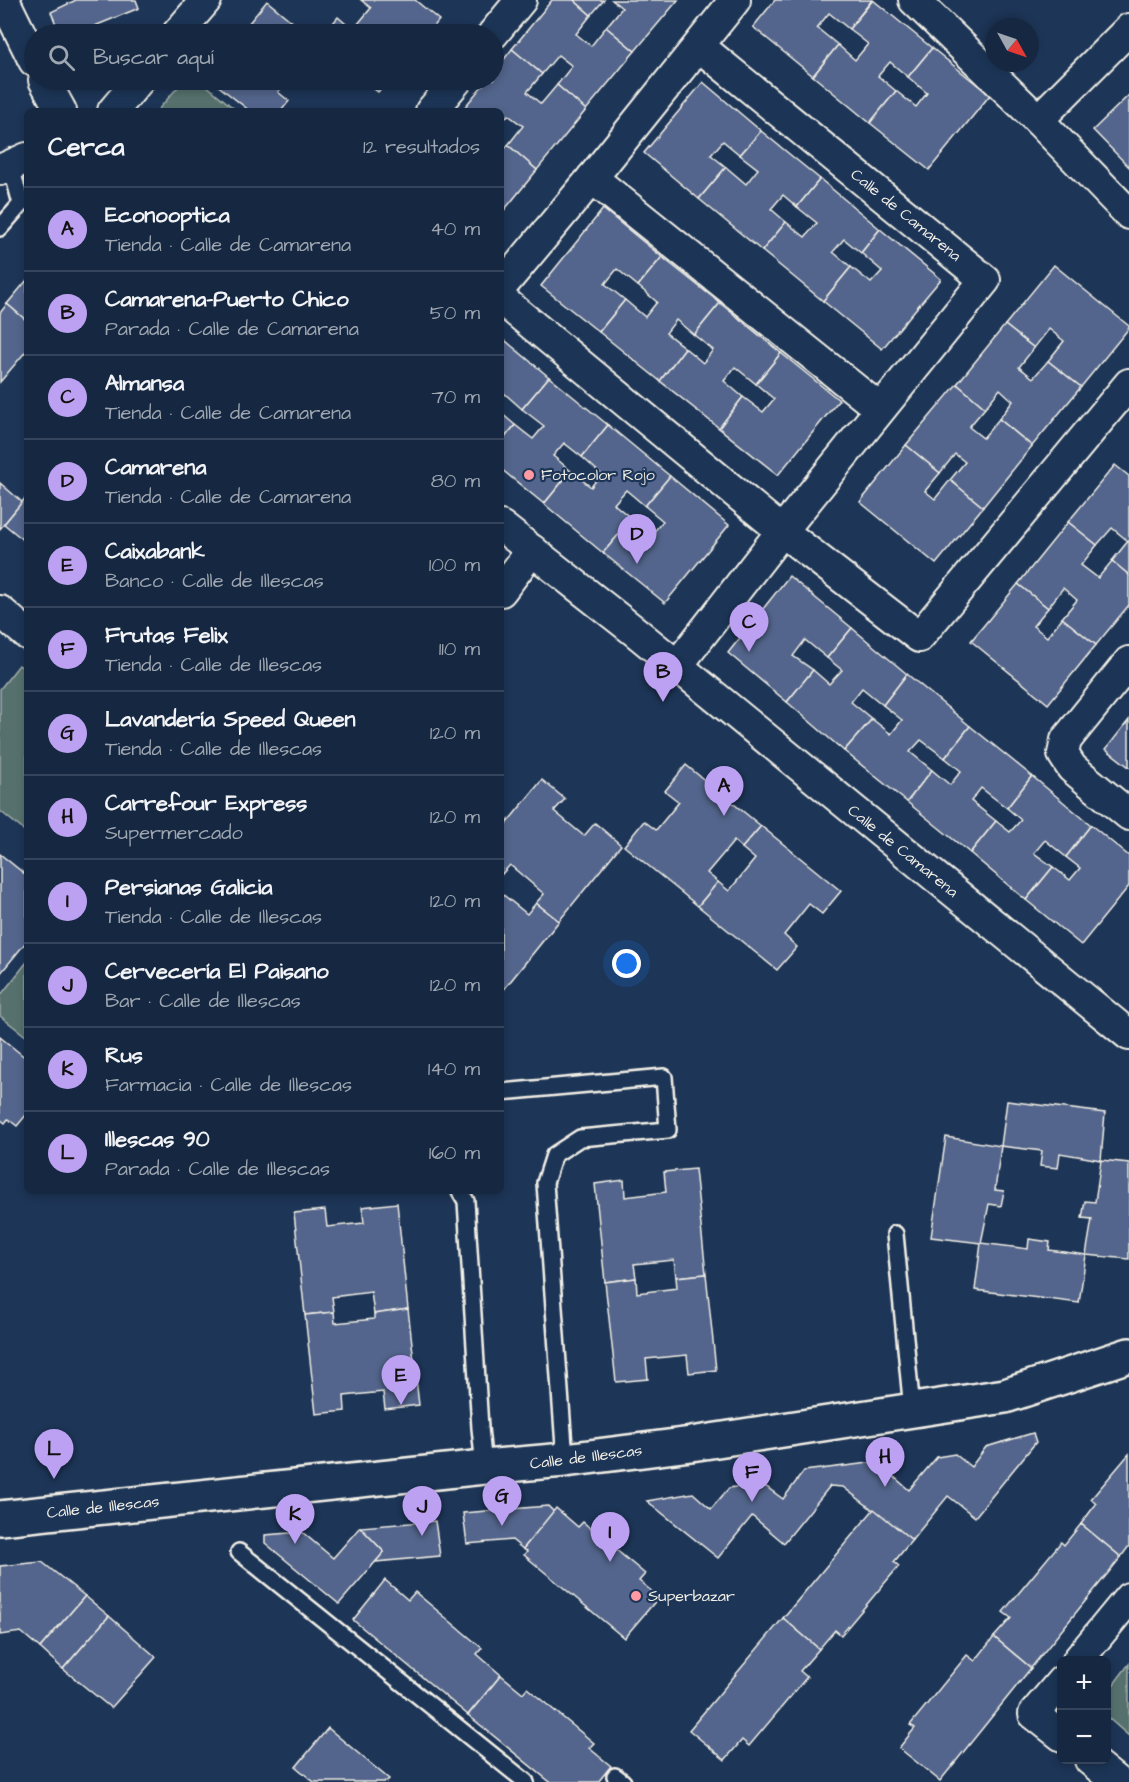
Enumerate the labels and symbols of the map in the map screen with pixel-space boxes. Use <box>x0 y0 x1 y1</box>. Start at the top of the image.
north arrow <box>985 18 1039 72</box>
street label: Calle de Camarena <box>846 163 966 267</box>
place label: Fotocolor Rojo <box>541 464 655 486</box>
marker: Fotocolor Rojo <box>522 468 536 482</box>
pin: D <box>618 514 656 564</box>
pin: C <box>730 602 768 652</box>
pin: B <box>644 652 682 702</box>
pin: A <box>704 766 744 816</box>
street label: Calle de Camarena <box>843 799 963 903</box>
your location <box>612 949 641 978</box>
pin: E <box>382 1356 420 1405</box>
pin: L <box>34 1430 74 1479</box>
pin: H <box>866 1438 904 1487</box>
street label: Calle de Illescas <box>528 1439 644 1475</box>
pin: F <box>732 1452 771 1502</box>
pin: G <box>482 1476 522 1526</box>
pin: J <box>402 1486 442 1536</box>
street label: Calle de Illescas <box>46 1490 160 1524</box>
pin: K <box>276 1494 314 1544</box>
pin: I <box>590 1512 630 1562</box>
place label: Superbazar <box>648 1585 735 1607</box>
marker: Superbazar <box>629 1589 643 1603</box>

